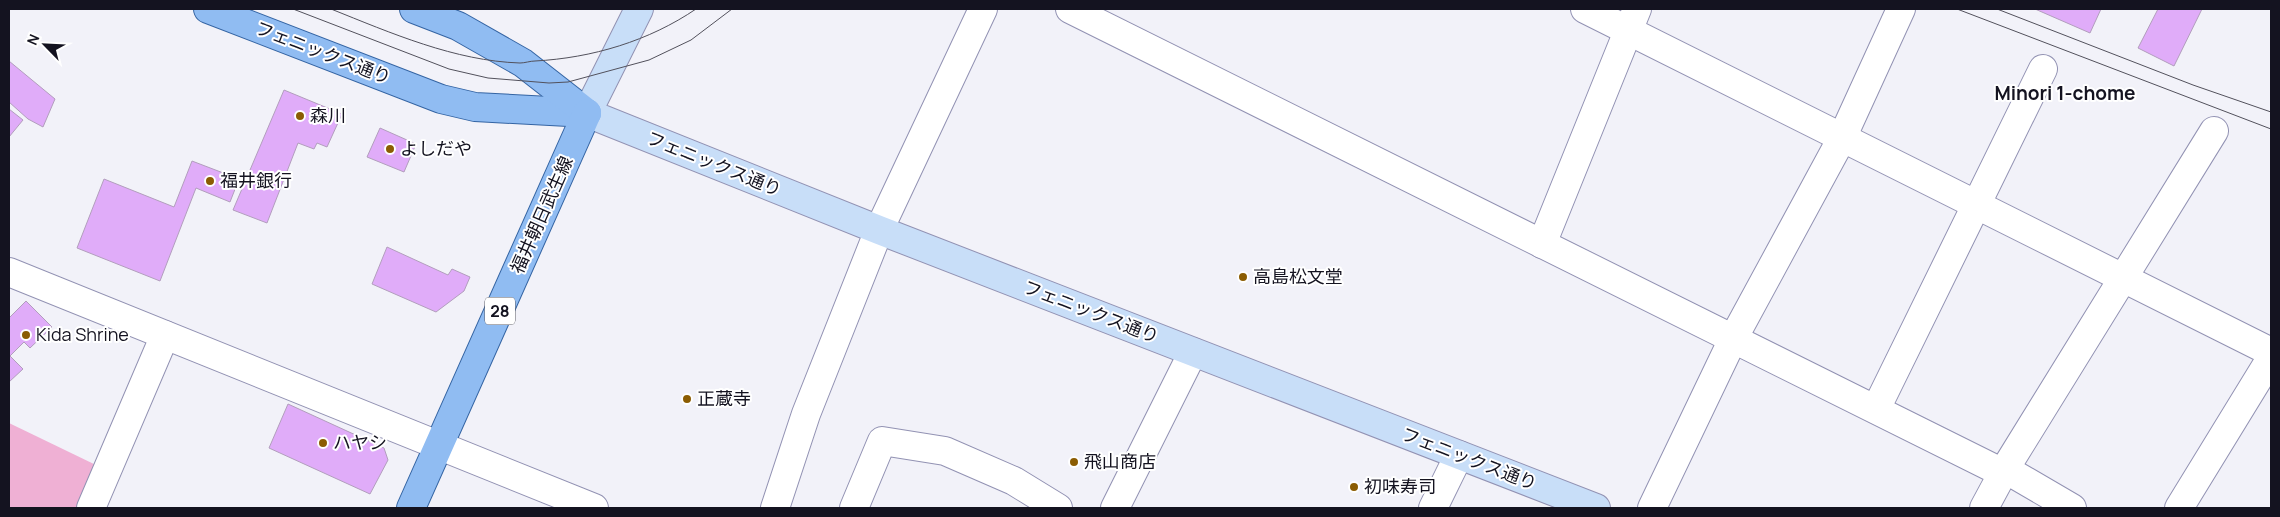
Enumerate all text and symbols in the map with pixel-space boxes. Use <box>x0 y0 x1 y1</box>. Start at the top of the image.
street label: フェニックス通り <box>252 15 395 89</box>
north arrow <box>20 20 70 70</box>
text: N <box>22 31 43 48</box>
district label: Minori 1-chome <box>1995 80 2135 106</box>
place label: 森川 <box>310 103 346 127</box>
marker: 森川 <box>294 110 306 122</box>
street label: フェニックス通り <box>643 125 785 201</box>
place label: よしだや <box>400 136 472 160</box>
marker: よしだや <box>384 143 396 155</box>
street label: 福井朝日武生線 <box>504 152 578 277</box>
place label: 福井銀行 <box>220 168 292 192</box>
marker: 福井銀行 <box>204 175 216 187</box>
place label: 高島松文堂 <box>1253 264 1343 288</box>
marker: 高島松文堂 <box>1237 271 1249 283</box>
street label: フェニックス通り <box>1020 274 1163 348</box>
road number: 28 <box>485 298 515 324</box>
place label: Kida Shrine <box>36 322 129 346</box>
marker: Kida Shrine <box>20 329 32 341</box>
place label: 正蔵寺 <box>697 386 751 410</box>
marker: 正蔵寺 <box>681 393 693 405</box>
street label: フェニックス通り <box>1398 421 1541 495</box>
place label: ハヤシ <box>333 430 387 454</box>
marker: ハヤシ <box>317 437 329 449</box>
place label: 飛山商店 <box>1084 449 1156 473</box>
marker: 飛山商店 <box>1068 456 1080 468</box>
place label: 初味寿司 <box>1364 474 1436 498</box>
marker: 初味寿司 <box>1348 481 1360 493</box>

